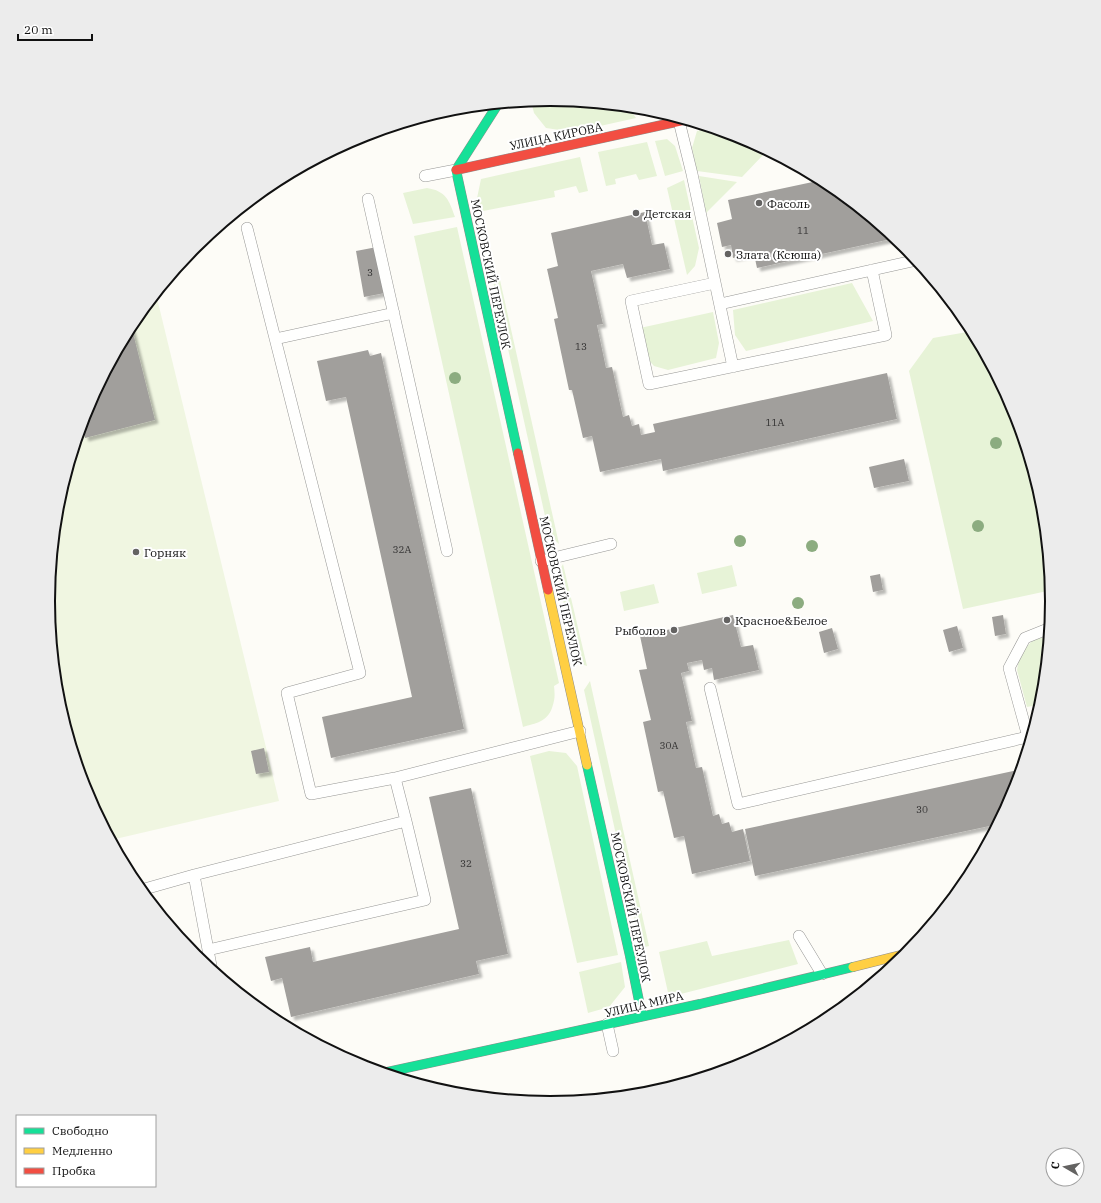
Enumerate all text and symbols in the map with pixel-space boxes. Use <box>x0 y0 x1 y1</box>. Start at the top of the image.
scale bar <box>18 16 92 42</box>
text: 20 m <box>24 22 53 37</box>
street label: УЛИЦА КИРОВА <box>508 119 605 153</box>
place label: Фасоль <box>767 196 811 211</box>
street label: МОСКОВСКИЙ ПЕРЕУЛОК <box>468 198 514 351</box>
marker: Фасоль <box>754 198 764 208</box>
place label: Детская <box>644 206 692 221</box>
marker: Детская <box>631 208 641 218</box>
house number: 11 <box>797 224 809 237</box>
place label: Злата (Ксюша) <box>736 247 821 262</box>
marker: Злата (Ксюша) <box>723 249 733 259</box>
house number: 3 <box>367 266 373 279</box>
house number: 13 <box>575 340 587 353</box>
house number: 11А <box>766 416 785 429</box>
street label: МОСКОВСКИЙ ПЕРЕУЛОК <box>536 515 586 668</box>
house number: 32А <box>393 543 412 556</box>
place label: Горняк <box>144 545 186 560</box>
marker: Горняк <box>131 547 141 557</box>
place label: Красное&Белое <box>735 613 828 628</box>
marker: Красное&Белое <box>722 615 732 625</box>
place label: Рыболов <box>615 623 666 638</box>
marker: Рыболов <box>669 625 679 635</box>
house number: 30А <box>660 739 679 752</box>
house number: 30 <box>916 803 928 816</box>
street label: МОСКОВСКИЙ ПЕРЕУЛОК <box>608 831 654 984</box>
house number: 32 <box>460 857 472 870</box>
street label: УЛИЦА МИРА <box>603 988 685 1020</box>
legend <box>16 1115 156 1187</box>
text: Свободно <box>52 1123 109 1138</box>
text: Медленно <box>52 1143 113 1158</box>
north arrow <box>1045 1147 1085 1187</box>
text: С <box>1048 1161 1063 1170</box>
text: Пробка <box>52 1163 96 1178</box>

